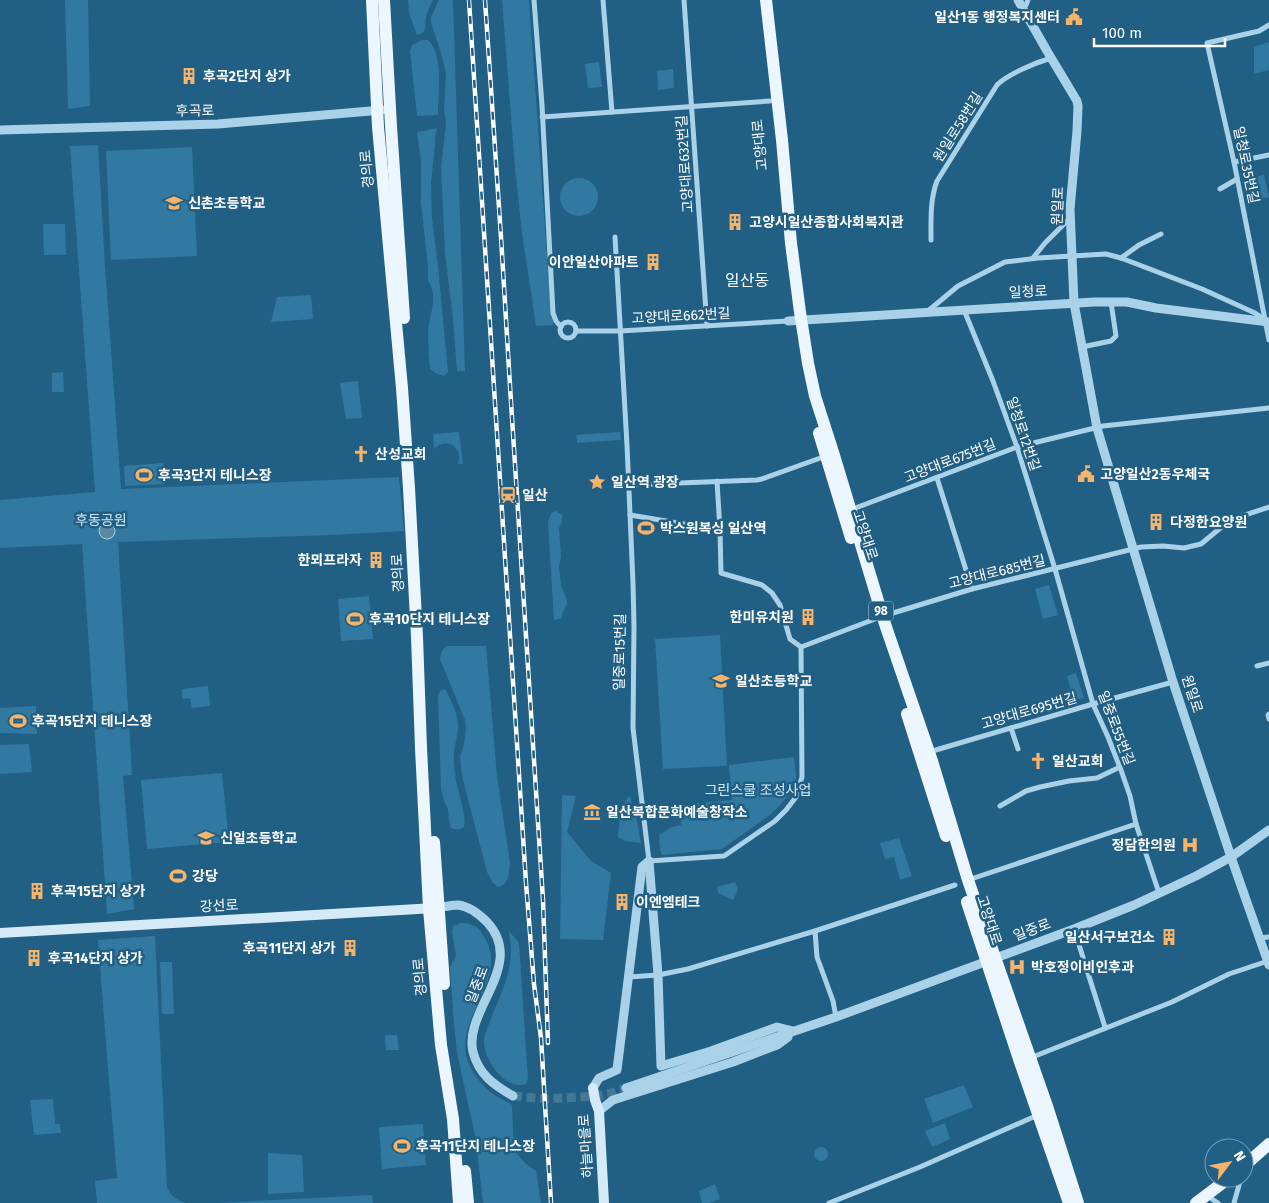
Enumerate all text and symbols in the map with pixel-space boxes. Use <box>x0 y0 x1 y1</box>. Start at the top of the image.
public building icon: 일산1동 행정복지센터 <box>1064 7 1084 27</box>
place label: 일산1동 행정복지센터 <box>934 9 1060 26</box>
scale bar <box>1094 15 1225 47</box>
text: 100 m <box>1102 24 1142 42</box>
building icon: 후곡2단지 상가 <box>179 66 199 86</box>
place label: 후곡2단지 상가 <box>203 68 291 85</box>
street label: 원일로58번길 <box>930 89 986 165</box>
street label: 후곡로 <box>176 102 215 120</box>
street label: 고양대로632번길 <box>673 114 697 214</box>
street label: 고양대로 <box>749 118 771 172</box>
street label: 일청로35번길 <box>1230 125 1262 205</box>
street label: 경의로 <box>357 149 377 189</box>
street label: 원일로 <box>1049 186 1067 226</box>
school or university icon: 신촌초등학교 <box>164 193 184 213</box>
place label: 신촌초등학교 <box>188 195 265 212</box>
building icon: 고양시일산종합사회복지관 <box>725 212 745 232</box>
place label: 고양시일산종합사회복지관 <box>749 214 904 231</box>
building icon: 이안일산아파트 <box>643 252 663 272</box>
place label: 이안일산아파트 <box>549 254 639 271</box>
district label: 일산동 <box>725 271 769 290</box>
street label: 일청로 <box>1008 282 1048 301</box>
street label: 고양대로662번길 <box>631 305 731 327</box>
street label: 일청로12번길 <box>1002 395 1044 473</box>
street label: 고양대로675번길 <box>901 436 999 486</box>
church icon: 산성교회 <box>351 444 371 464</box>
place label: 산성교회 <box>375 446 427 463</box>
public building icon: 고양일산2동우체국 <box>1076 464 1096 484</box>
sports icon: 후곡3단지 테니스장 <box>134 465 154 485</box>
place label: 고양일산2동우체국 <box>1100 466 1210 483</box>
place label: 후곡3단지 테니스장 <box>158 467 272 484</box>
place icon: 일산역 광장 <box>587 472 607 492</box>
place label: 일산역 광장 <box>611 474 679 491</box>
station icon: 일산 <box>498 485 518 505</box>
place label: 일산 <box>522 487 548 504</box>
street label: 고양대로 <box>849 508 881 562</box>
park label: 후동공원 <box>75 512 127 529</box>
building icon: 다정한요양원 <box>1146 512 1166 532</box>
place label: 다정한요양원 <box>1170 514 1247 531</box>
sports icon: 박스원복싱 일산역 <box>636 518 656 538</box>
place label: 박스원복싱 일산역 <box>660 520 766 537</box>
building icon: 한뫼프라자 <box>366 550 386 570</box>
place label: 한뫼프라자 <box>298 552 362 569</box>
street label: 고양대로685번길 <box>947 552 1047 592</box>
street label: 경의로 <box>388 553 407 593</box>
road number: 98 <box>868 602 894 620</box>
building icon: 한미유치원 <box>798 607 818 627</box>
sports icon: 후곡10단지 테니스장 <box>345 609 365 629</box>
place label: 한미유치원 <box>730 609 794 626</box>
place label: 후곡10단지 테니스장 <box>369 611 490 628</box>
street label: 일중로15번길 <box>611 613 629 691</box>
school or university icon: 일산초등학교 <box>711 671 731 691</box>
place label: 일산초등학교 <box>735 673 812 690</box>
street label: 원일로 <box>1178 673 1206 715</box>
street label: 일중로55번길 <box>1094 688 1138 768</box>
street label: 고양대로695번길 <box>979 689 1079 733</box>
sports icon: 후곡15단지 테니스장 <box>8 711 28 731</box>
place label: 후곡15단지 테니스장 <box>32 713 152 730</box>
church icon: 일산교회 <box>1028 751 1048 771</box>
place label: 일산교회 <box>1052 753 1104 770</box>
park label: 그린스쿨 조성사업 <box>705 782 811 799</box>
museum icon: 일산복합문화예술창작소 <box>582 802 602 822</box>
place label: 일산복합문화예술창작소 <box>606 804 748 821</box>
school or university icon: 신일초등학교 <box>196 828 216 848</box>
place label: 신일초등학교 <box>220 830 297 847</box>
hospital icon: 정담한의원 <box>1180 835 1200 855</box>
place label: 정담한의원 <box>1112 837 1176 854</box>
sports icon: 강당 <box>168 866 188 886</box>
place label: 강당 <box>192 868 218 885</box>
building icon: 후곡15단지 상가 <box>27 881 47 901</box>
place label: 후곡15단지 상가 <box>51 883 146 900</box>
building icon: 이엔엠테크 <box>612 892 632 912</box>
street label: 고양대로 <box>973 893 1005 947</box>
place label: 이엔엠테크 <box>636 894 701 911</box>
street label: 강선로 <box>199 896 239 915</box>
street label: 일중로 <box>1011 915 1053 945</box>
building icon: 일산서구보건소 <box>1159 927 1179 947</box>
place label: 일산서구보건소 <box>1065 929 1155 946</box>
building icon: 후곡11단지 상가 <box>340 938 360 958</box>
place label: 후곡11단지 상가 <box>243 940 336 957</box>
building icon: 후곡14단지 상가 <box>24 948 44 968</box>
place label: 후곡14단지 상가 <box>48 950 143 967</box>
street label: 경의로 <box>410 957 430 997</box>
hospital icon: 박호정이비인후과 <box>1007 957 1027 977</box>
place label: 박호정이비인후과 <box>1031 959 1134 976</box>
street label: 일중로 <box>462 964 492 1006</box>
street label: 하늘마을로 <box>575 1113 597 1179</box>
sports icon: 후곡11단지 테니스장 <box>392 1136 412 1156</box>
place label: 후곡11단지 테니스장 <box>416 1138 535 1155</box>
north arrow <box>1204 1138 1254 1188</box>
text: N <box>1230 1148 1249 1165</box>

